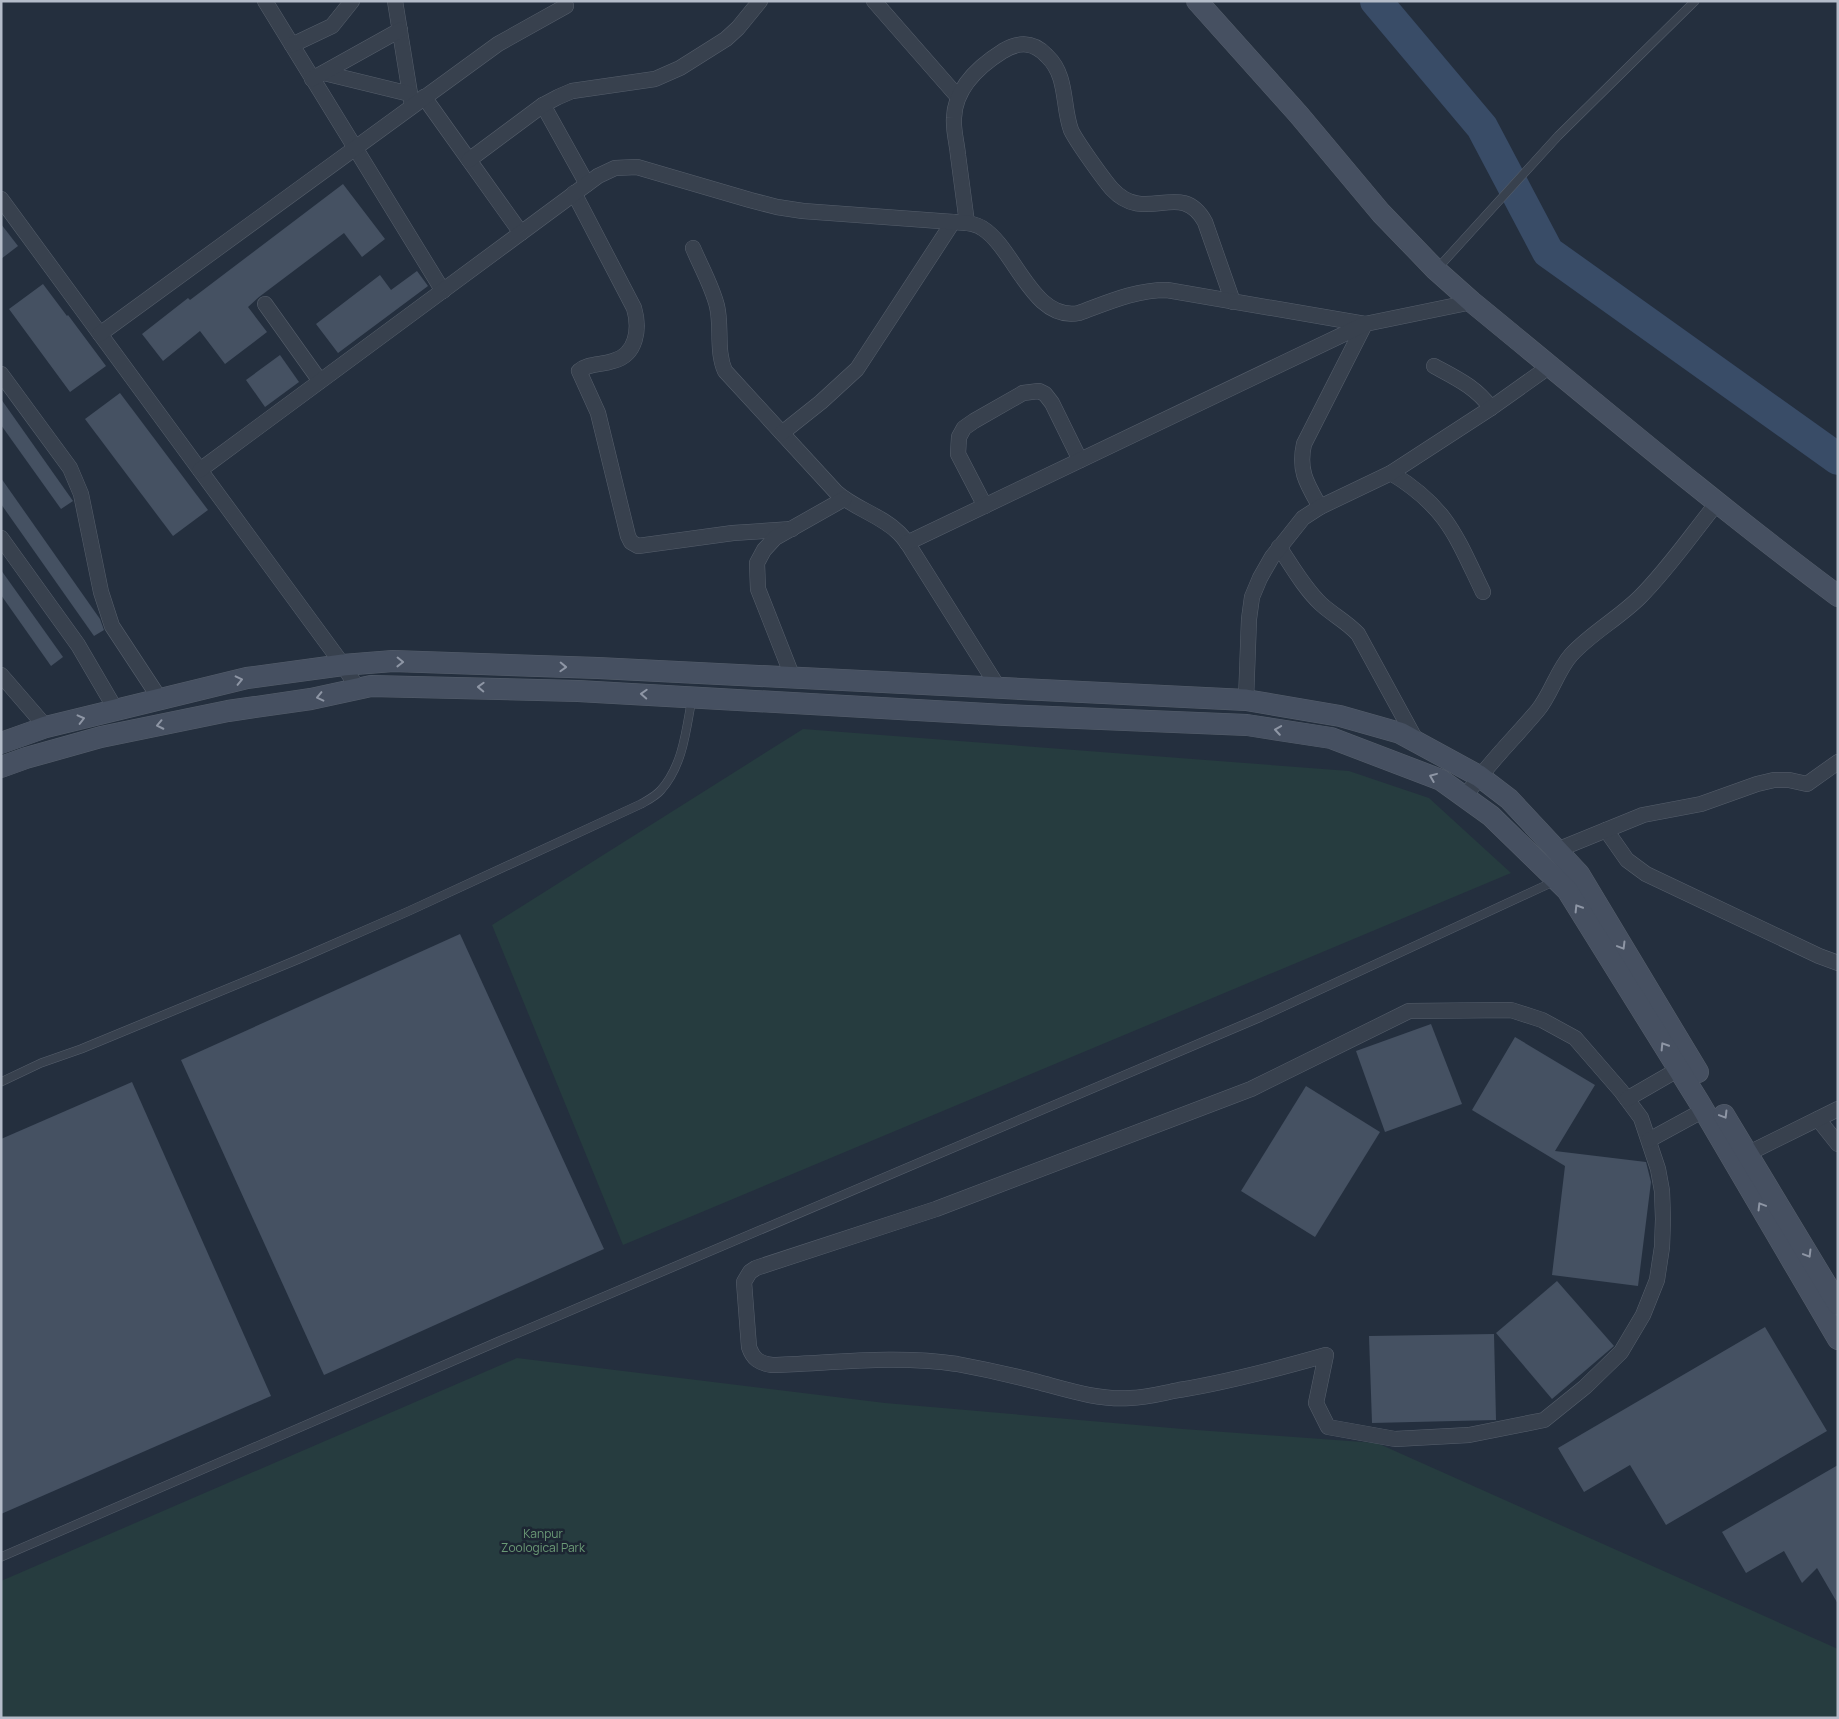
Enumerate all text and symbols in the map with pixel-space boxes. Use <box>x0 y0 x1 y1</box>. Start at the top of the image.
one-way arrow <box>396 657 404 667</box>
one-way arrow <box>559 662 567 672</box>
one-way arrow <box>234 675 243 686</box>
one-way arrow <box>477 682 485 693</box>
one-way arrow <box>639 689 647 700</box>
one-way arrow <box>316 691 325 702</box>
one-way arrow <box>77 714 86 725</box>
one-way arrow <box>156 719 165 730</box>
one-way arrow <box>1274 725 1283 735</box>
one-way arrow <box>1429 773 1438 783</box>
one-way arrow <box>1575 904 1584 914</box>
one-way arrow <box>1615 940 1625 949</box>
one-way arrow <box>1661 1042 1671 1051</box>
one-way arrow <box>1717 1110 1727 1119</box>
one-way arrow <box>1757 1203 1767 1212</box>
one-way arrow <box>1801 1249 1811 1258</box>
park label: Kanpur Zoological Park <box>501 1525 586 1556</box>

